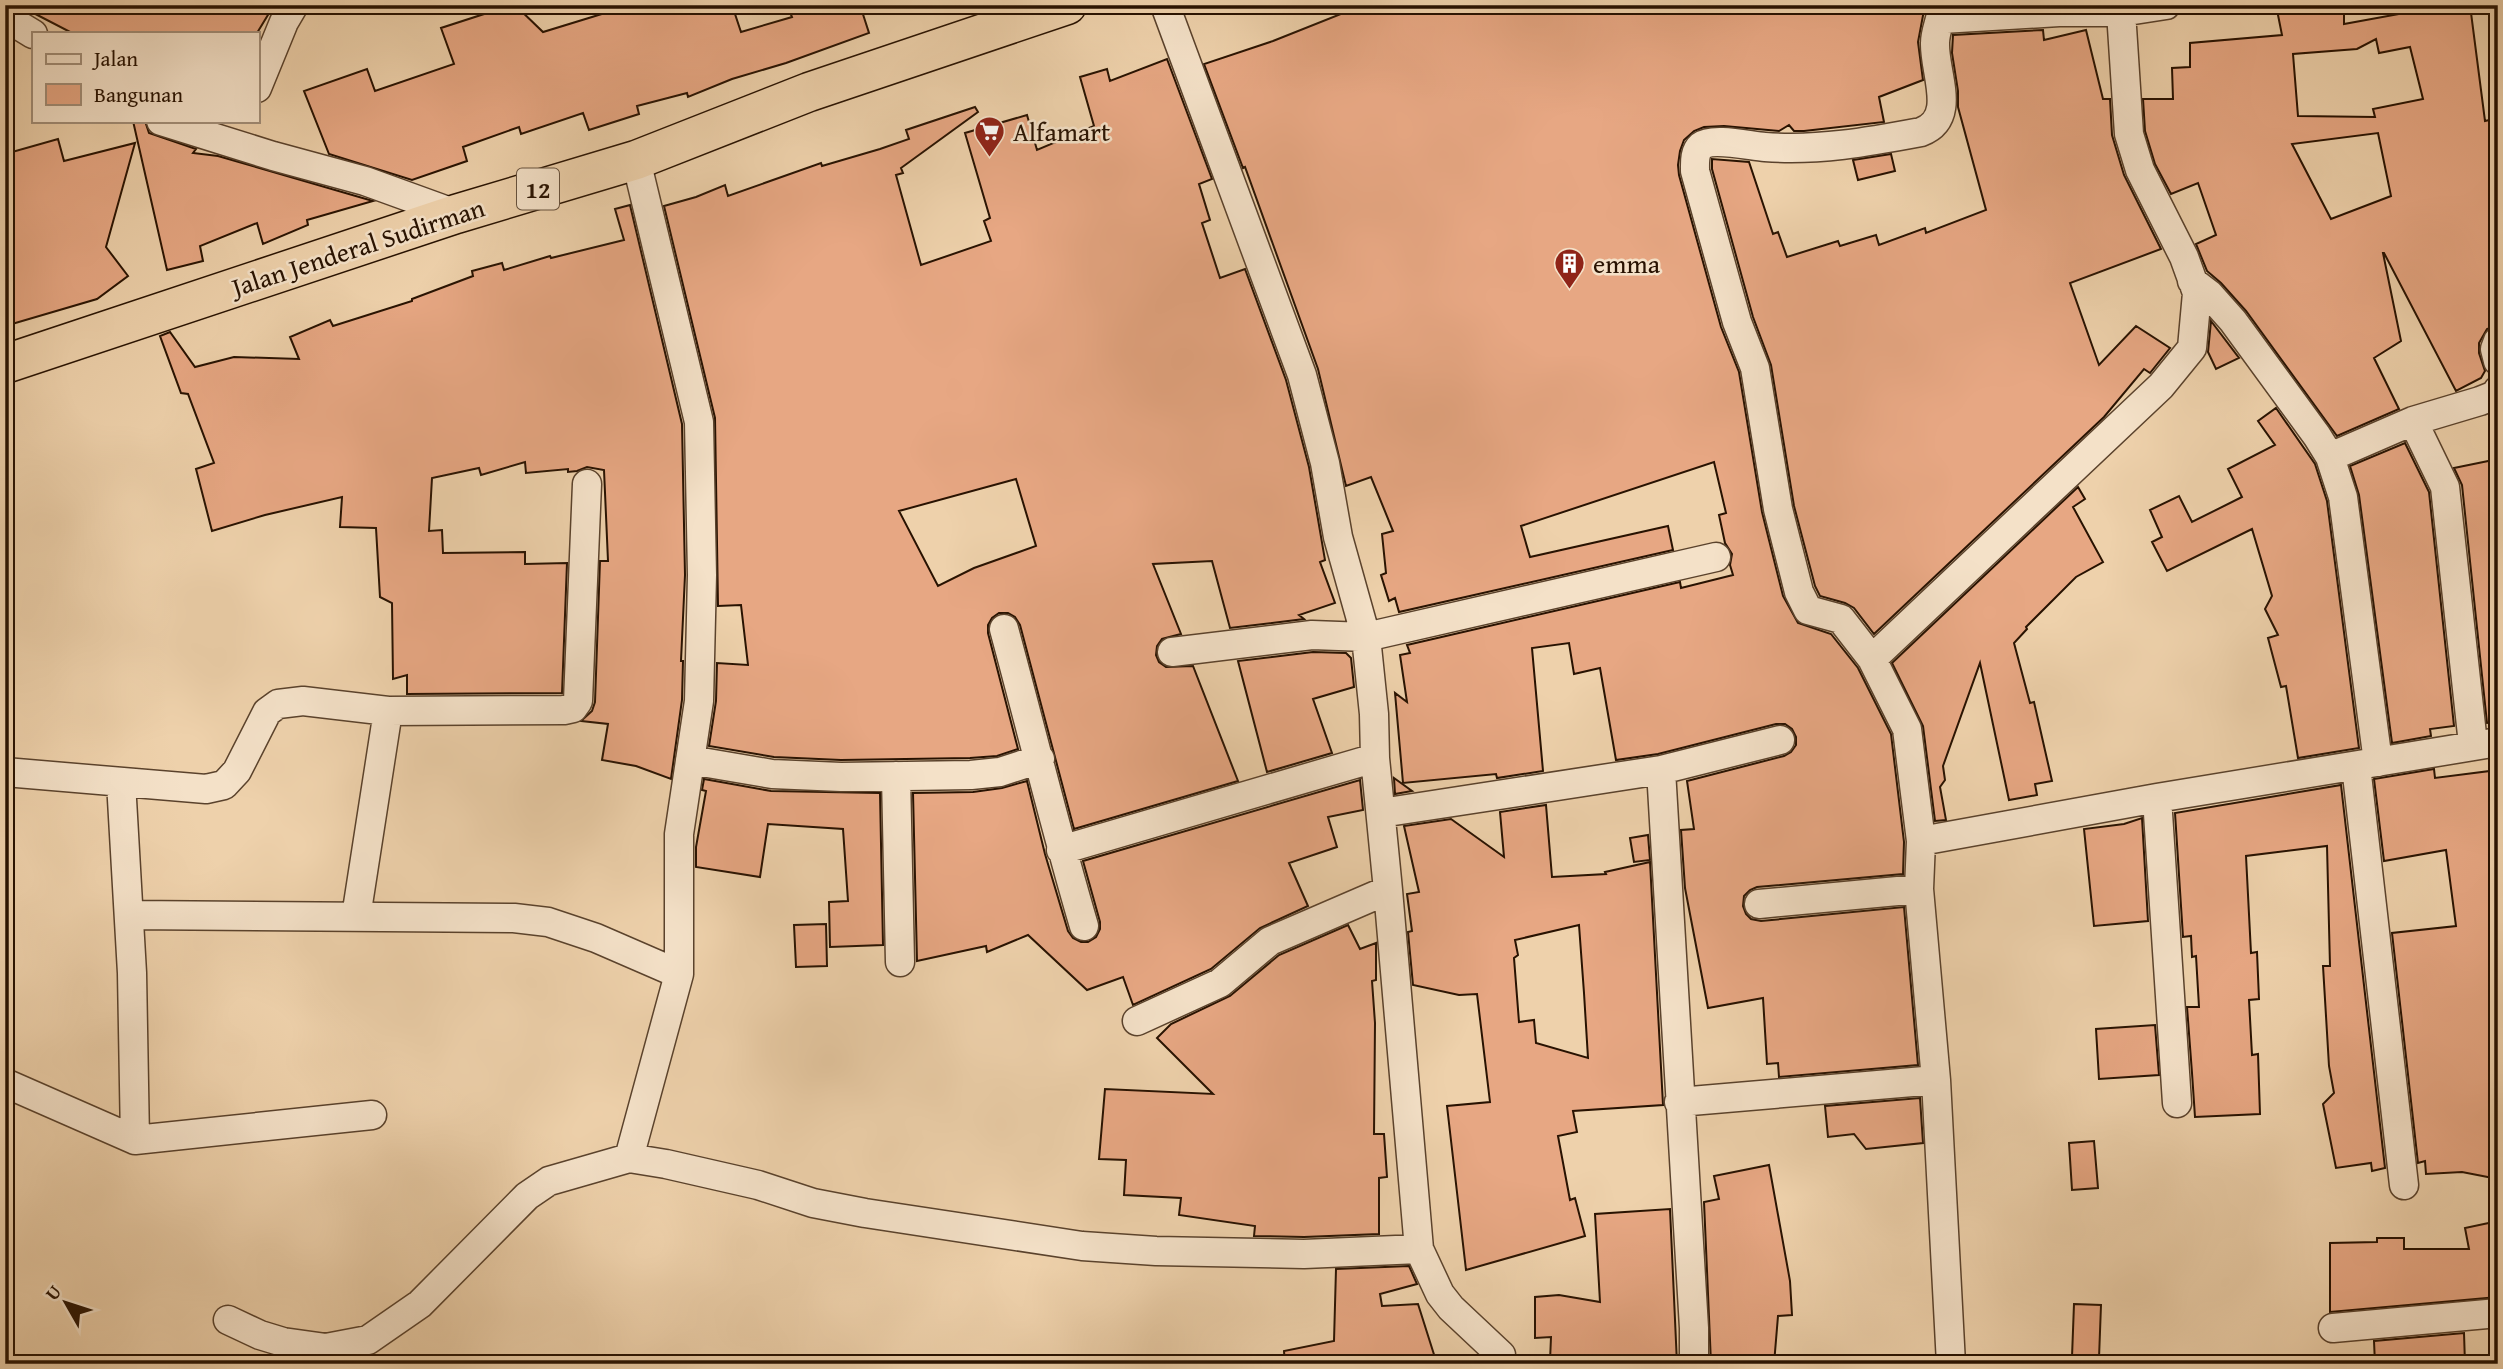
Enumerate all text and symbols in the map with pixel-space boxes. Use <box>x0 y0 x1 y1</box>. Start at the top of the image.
legend <box>32 32 259 122</box>
text: Jalan <box>91 43 138 74</box>
text: Bangunan <box>94 79 183 110</box>
place label: Alfamart <box>1013 112 1110 151</box>
supermarket icon: Alfamart <box>973 114 1007 158</box>
road number: 12 <box>517 168 559 210</box>
street label: Jalan Jenderal Sudirman <box>224 188 490 307</box>
place label: emma <box>1593 244 1661 283</box>
building icon: emma <box>1553 246 1587 290</box>
north arrow <box>32 1268 102 1338</box>
text: U <box>38 1278 68 1306</box>

